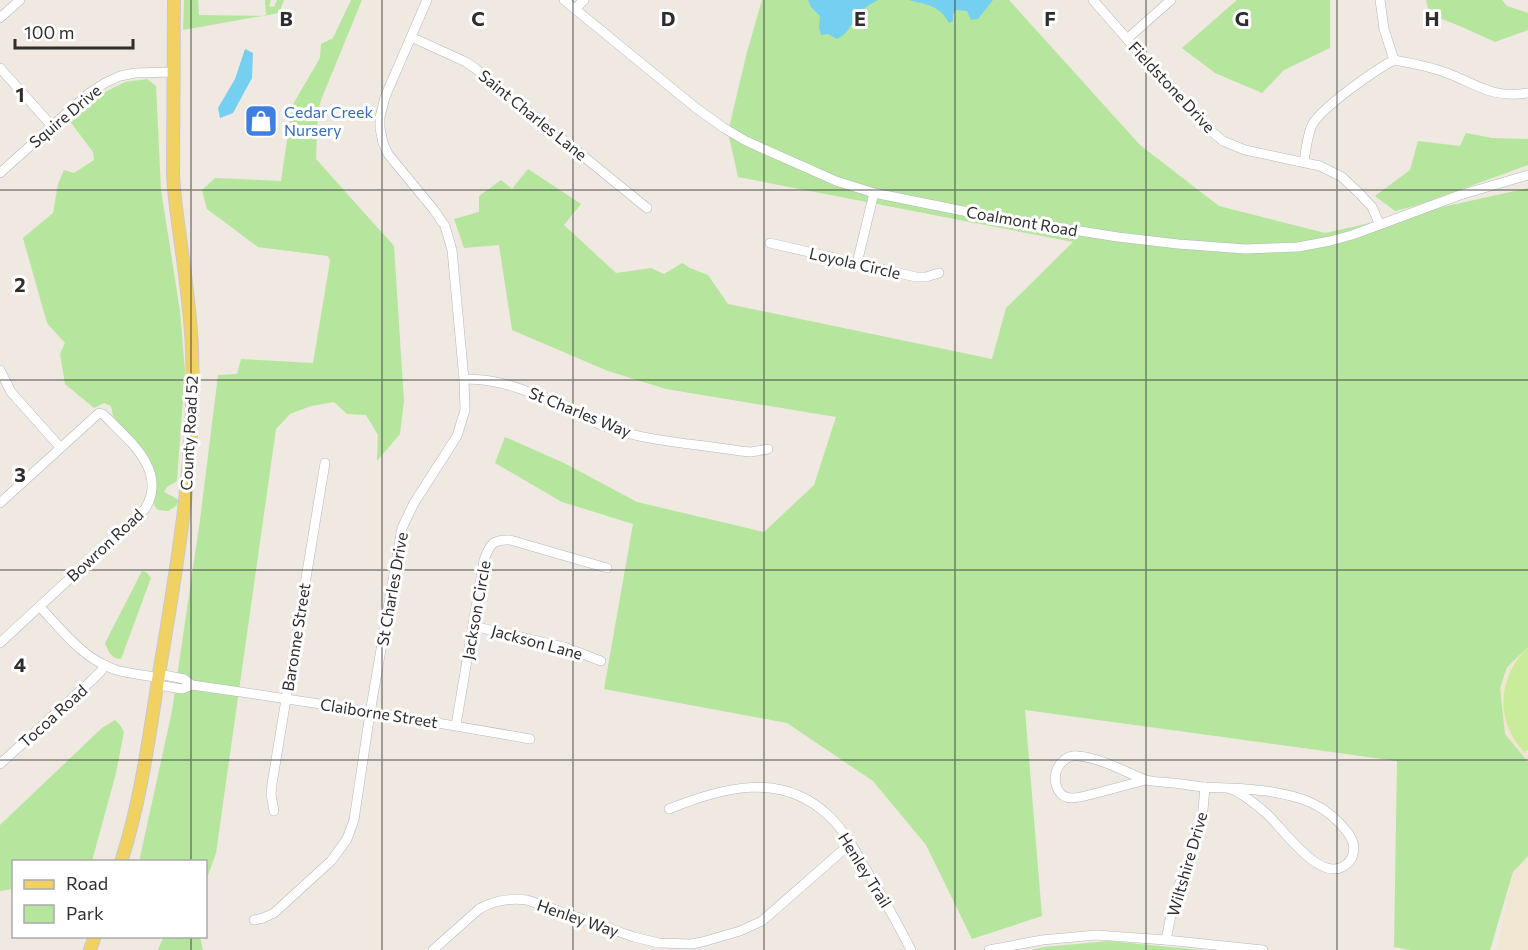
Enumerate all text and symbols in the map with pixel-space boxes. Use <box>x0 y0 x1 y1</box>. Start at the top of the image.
text: B <box>279 6 293 30</box>
text: C <box>471 6 485 30</box>
text: D <box>661 6 675 30</box>
text: E <box>854 6 866 30</box>
text: F <box>1044 6 1056 30</box>
text: G <box>1235 6 1249 30</box>
text: H <box>1425 6 1440 30</box>
scale bar <box>15 12 134 50</box>
text: 100 m <box>24 21 74 43</box>
street label: Fieldstone Drive <box>1125 37 1219 136</box>
street label: Saint Charles Lane <box>475 65 591 164</box>
street label: Squire Drive <box>25 80 105 151</box>
text: 1 <box>15 82 25 106</box>
place label: Cedar Creek Nursery <box>284 102 373 139</box>
shop icon: Cedar Creek Nursery <box>243 103 279 139</box>
street label: Coalmont Road <box>965 201 1079 240</box>
street label: Loyola Circle <box>808 243 903 282</box>
text: 2 <box>14 272 26 296</box>
street label: County Road 52 <box>176 375 201 491</box>
street label: St Charles Way <box>526 382 634 441</box>
text: 3 <box>14 462 26 486</box>
street label: Bowron Road <box>62 504 147 585</box>
street label: St Charles Drive <box>372 531 411 647</box>
street label: Jackson Circle <box>457 559 494 661</box>
street label: Baronne Street <box>278 581 314 692</box>
street label: Jackson Lane <box>489 620 585 663</box>
text: 4 <box>14 652 26 676</box>
street label: Tocoa Road <box>15 680 91 751</box>
street label: Claiborne Street <box>319 694 440 731</box>
street label: Wiltshire Drive <box>1163 809 1211 918</box>
street label: Henley Trail <box>835 829 896 911</box>
legend <box>12 860 207 938</box>
text: Road <box>66 872 108 894</box>
street label: Henley Way <box>535 895 622 940</box>
text: Park <box>66 902 104 924</box>

